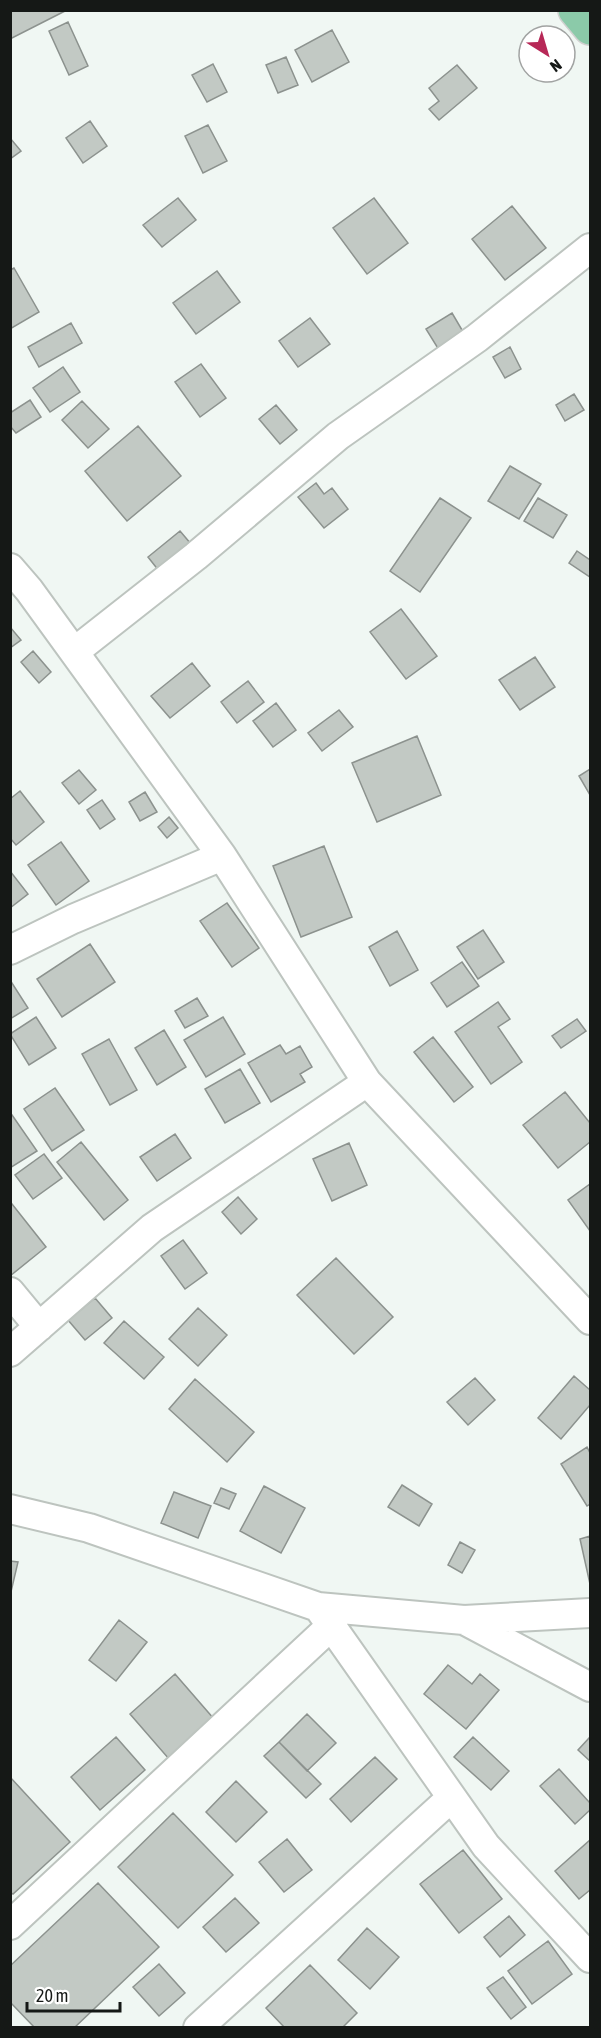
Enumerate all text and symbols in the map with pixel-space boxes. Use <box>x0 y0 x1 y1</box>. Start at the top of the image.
north arrow <box>517 24 577 84</box>
text: N <box>547 56 565 76</box>
scale bar <box>27 1975 120 2013</box>
text: 20 m <box>36 1985 68 2006</box>

